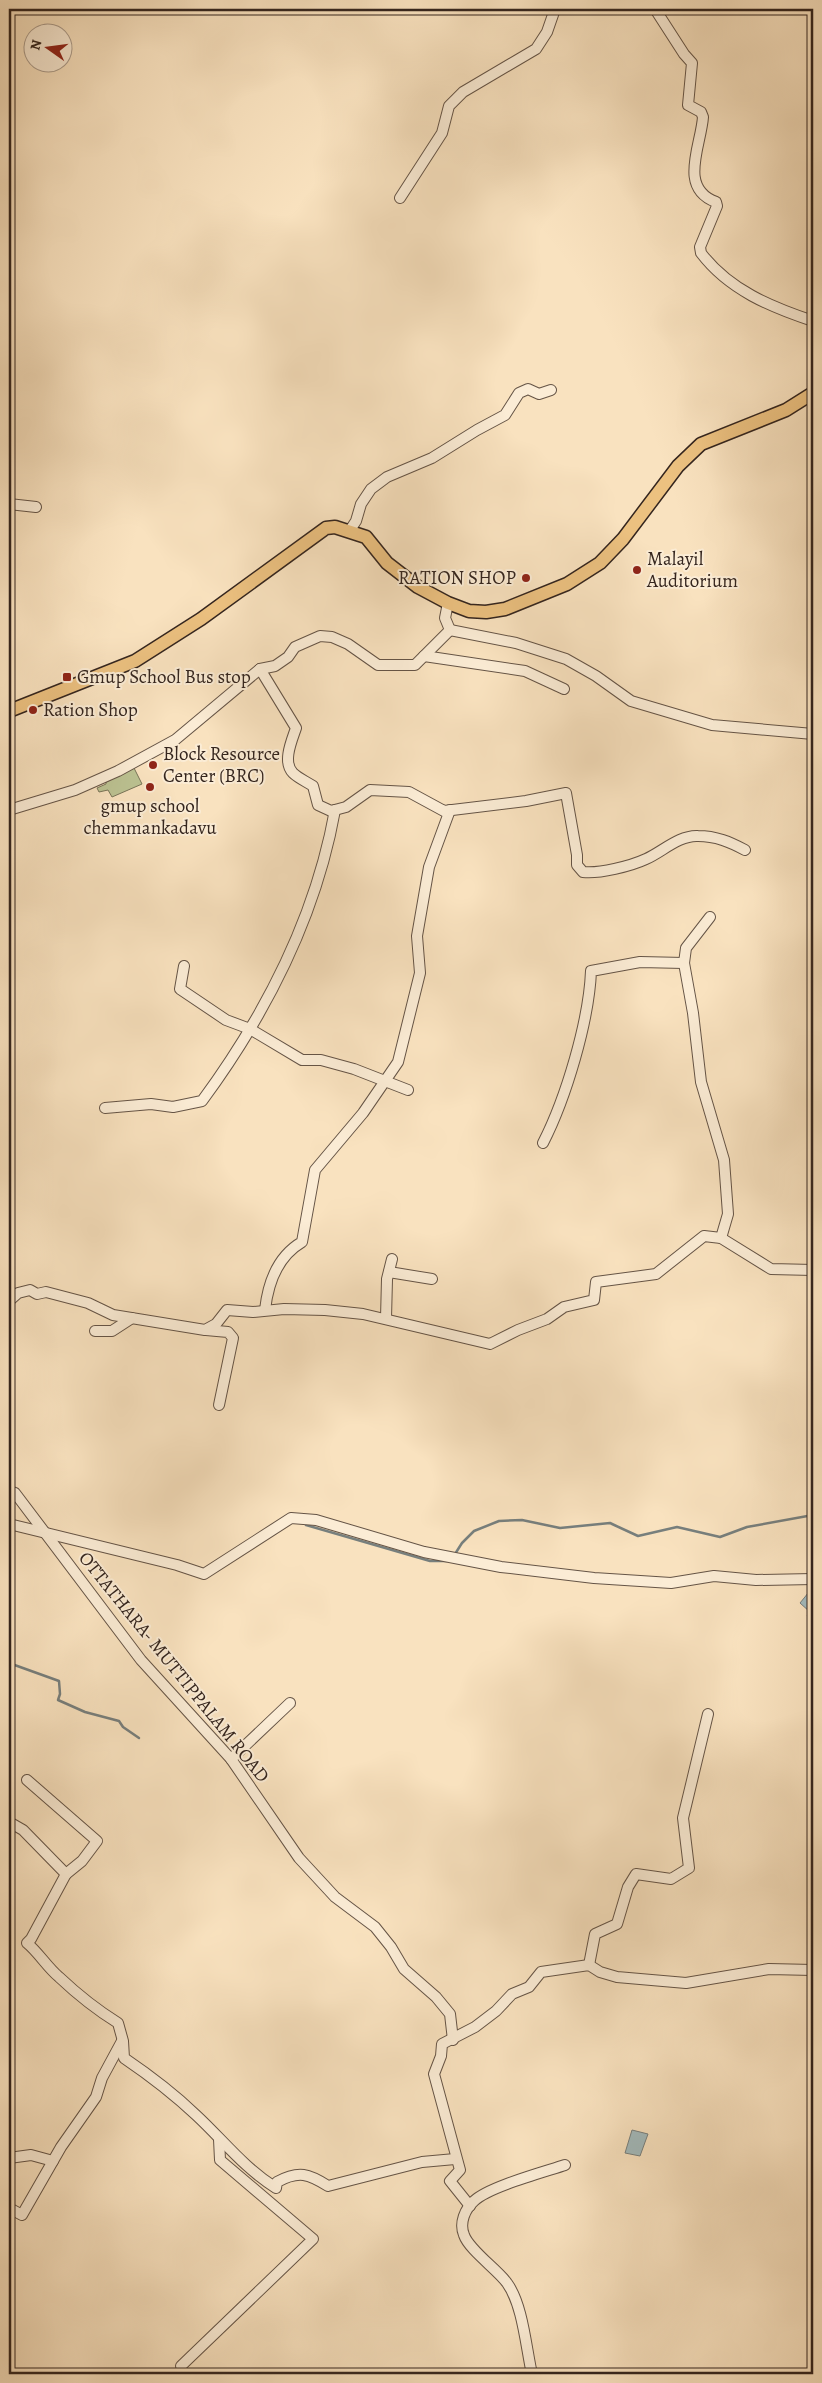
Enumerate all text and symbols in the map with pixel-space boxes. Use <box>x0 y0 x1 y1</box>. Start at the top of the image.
north arrow <box>22 22 72 72</box>
text: N <box>25 38 46 52</box>
place label: Malayil Auditorium <box>646 546 738 594</box>
marker: Malayil Auditorium <box>631 564 643 576</box>
place label: RATION SHOP <box>398 565 517 591</box>
marker: RATION SHOP <box>520 572 532 584</box>
place label: Gmup School Bus stop <box>77 664 251 690</box>
marker: Gmup School Bus stop <box>61 671 73 683</box>
place label: Ration Shop <box>43 697 138 723</box>
marker: Ration Shop <box>27 704 39 716</box>
place label: Block Resource Center (BRC) <box>163 741 280 789</box>
marker: Block Resource Center (BRC) <box>147 759 159 771</box>
marker: gmup school chemmankadavu <box>144 781 156 793</box>
place label: gmup school chemmankadavu <box>84 793 217 841</box>
street label: OTTATHARA- MUTTIPPALAM ROAD <box>73 1546 275 1788</box>

